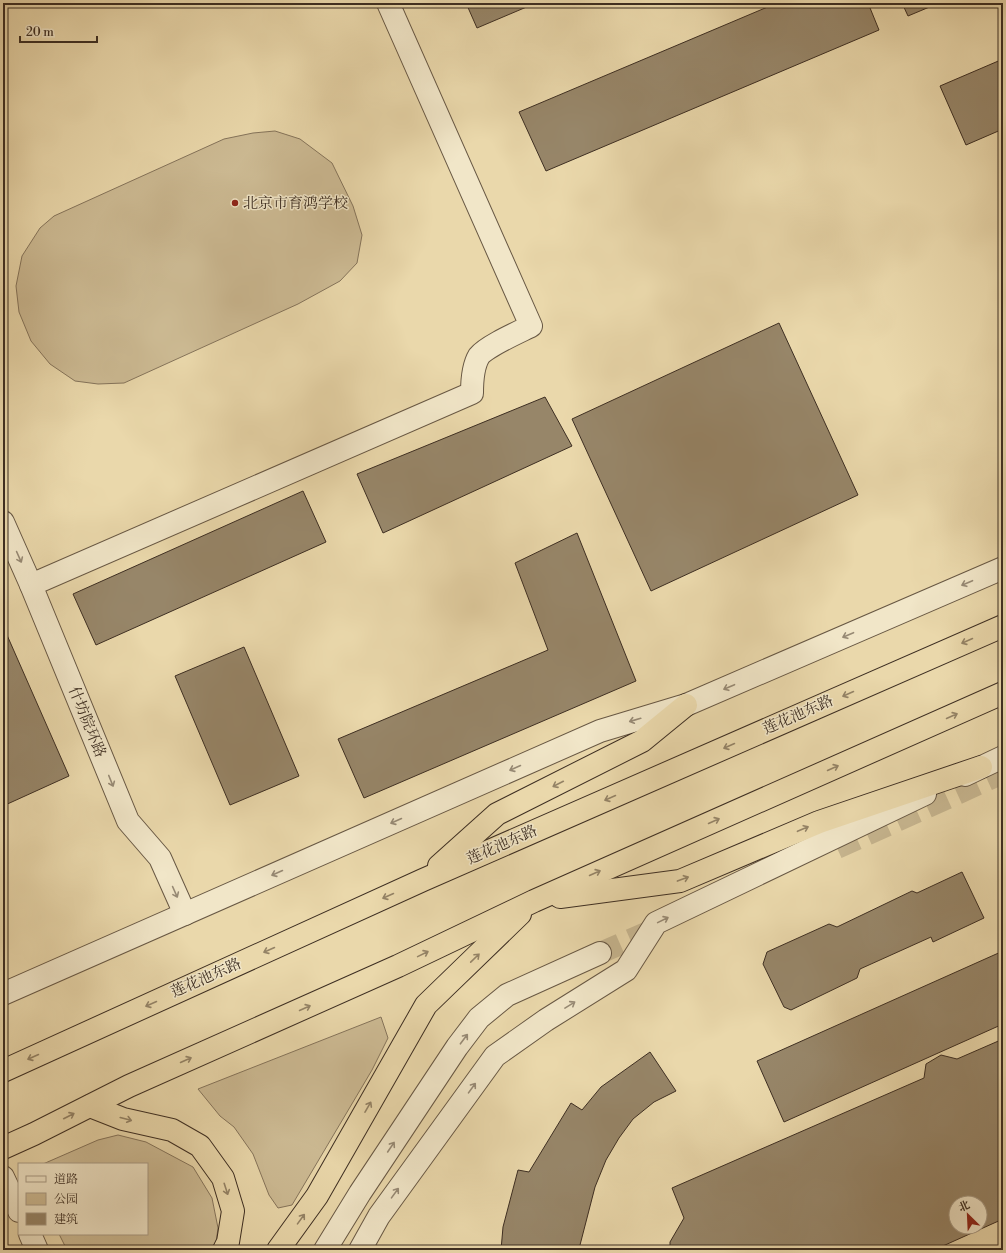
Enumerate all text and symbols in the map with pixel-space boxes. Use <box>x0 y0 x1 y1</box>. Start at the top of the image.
scale bar <box>20 18 97 44</box>
text: 20 m <box>26 25 54 40</box>
place label: 北京市育鸿学校 <box>243 194 348 213</box>
marker: 北京市育鸿学校 <box>230 198 240 208</box>
one-way arrow <box>16 551 23 563</box>
one-way arrow <box>962 580 974 587</box>
one-way arrow <box>842 632 854 639</box>
one-way arrow <box>962 638 974 646</box>
street label: 什坊院环路 <box>64 684 110 760</box>
one-way arrow <box>723 684 735 691</box>
one-way arrow <box>843 690 855 698</box>
street label: 莲花池东路 <box>760 691 836 739</box>
one-way arrow <box>946 711 958 719</box>
one-way arrow <box>629 717 642 724</box>
one-way arrow <box>724 743 736 750</box>
one-way arrow <box>827 764 839 771</box>
one-way arrow <box>509 765 521 772</box>
one-way arrow <box>108 775 116 787</box>
one-way arrow <box>552 780 564 788</box>
one-way arrow <box>604 795 616 802</box>
one-way arrow <box>390 817 402 825</box>
one-way arrow <box>708 817 720 824</box>
street label: 莲花池东路 <box>464 821 540 869</box>
one-way arrow <box>797 824 809 832</box>
one-way arrow <box>589 869 601 877</box>
one-way arrow <box>271 870 283 877</box>
one-way arrow <box>677 874 689 882</box>
one-way arrow <box>172 886 180 898</box>
one-way arrow <box>382 893 394 900</box>
one-way arrow <box>657 916 669 923</box>
one-way arrow <box>264 947 276 954</box>
one-way arrow <box>417 950 429 957</box>
one-way arrow <box>470 953 480 962</box>
street label: 莲花池东路 <box>168 954 244 1002</box>
one-way arrow <box>145 1000 157 1008</box>
one-way arrow <box>564 1001 575 1009</box>
one-way arrow <box>299 1003 311 1011</box>
one-way arrow <box>459 1033 468 1044</box>
one-way arrow <box>27 1054 39 1062</box>
one-way arrow <box>180 1056 192 1063</box>
one-way arrow <box>468 1083 476 1094</box>
one-way arrow <box>364 1101 372 1113</box>
one-way arrow <box>63 1112 75 1120</box>
one-way arrow <box>120 1116 133 1123</box>
one-way arrow <box>387 1141 395 1152</box>
legend <box>18 1163 148 1235</box>
text: 道路 <box>54 1172 78 1187</box>
one-way arrow <box>223 1182 230 1195</box>
one-way arrow <box>391 1188 400 1199</box>
text: 公园 <box>54 1192 78 1207</box>
north arrow <box>948 1195 988 1235</box>
text: 北 <box>956 1198 972 1215</box>
text: 建筑 <box>54 1212 78 1227</box>
one-way arrow <box>297 1213 305 1224</box>

